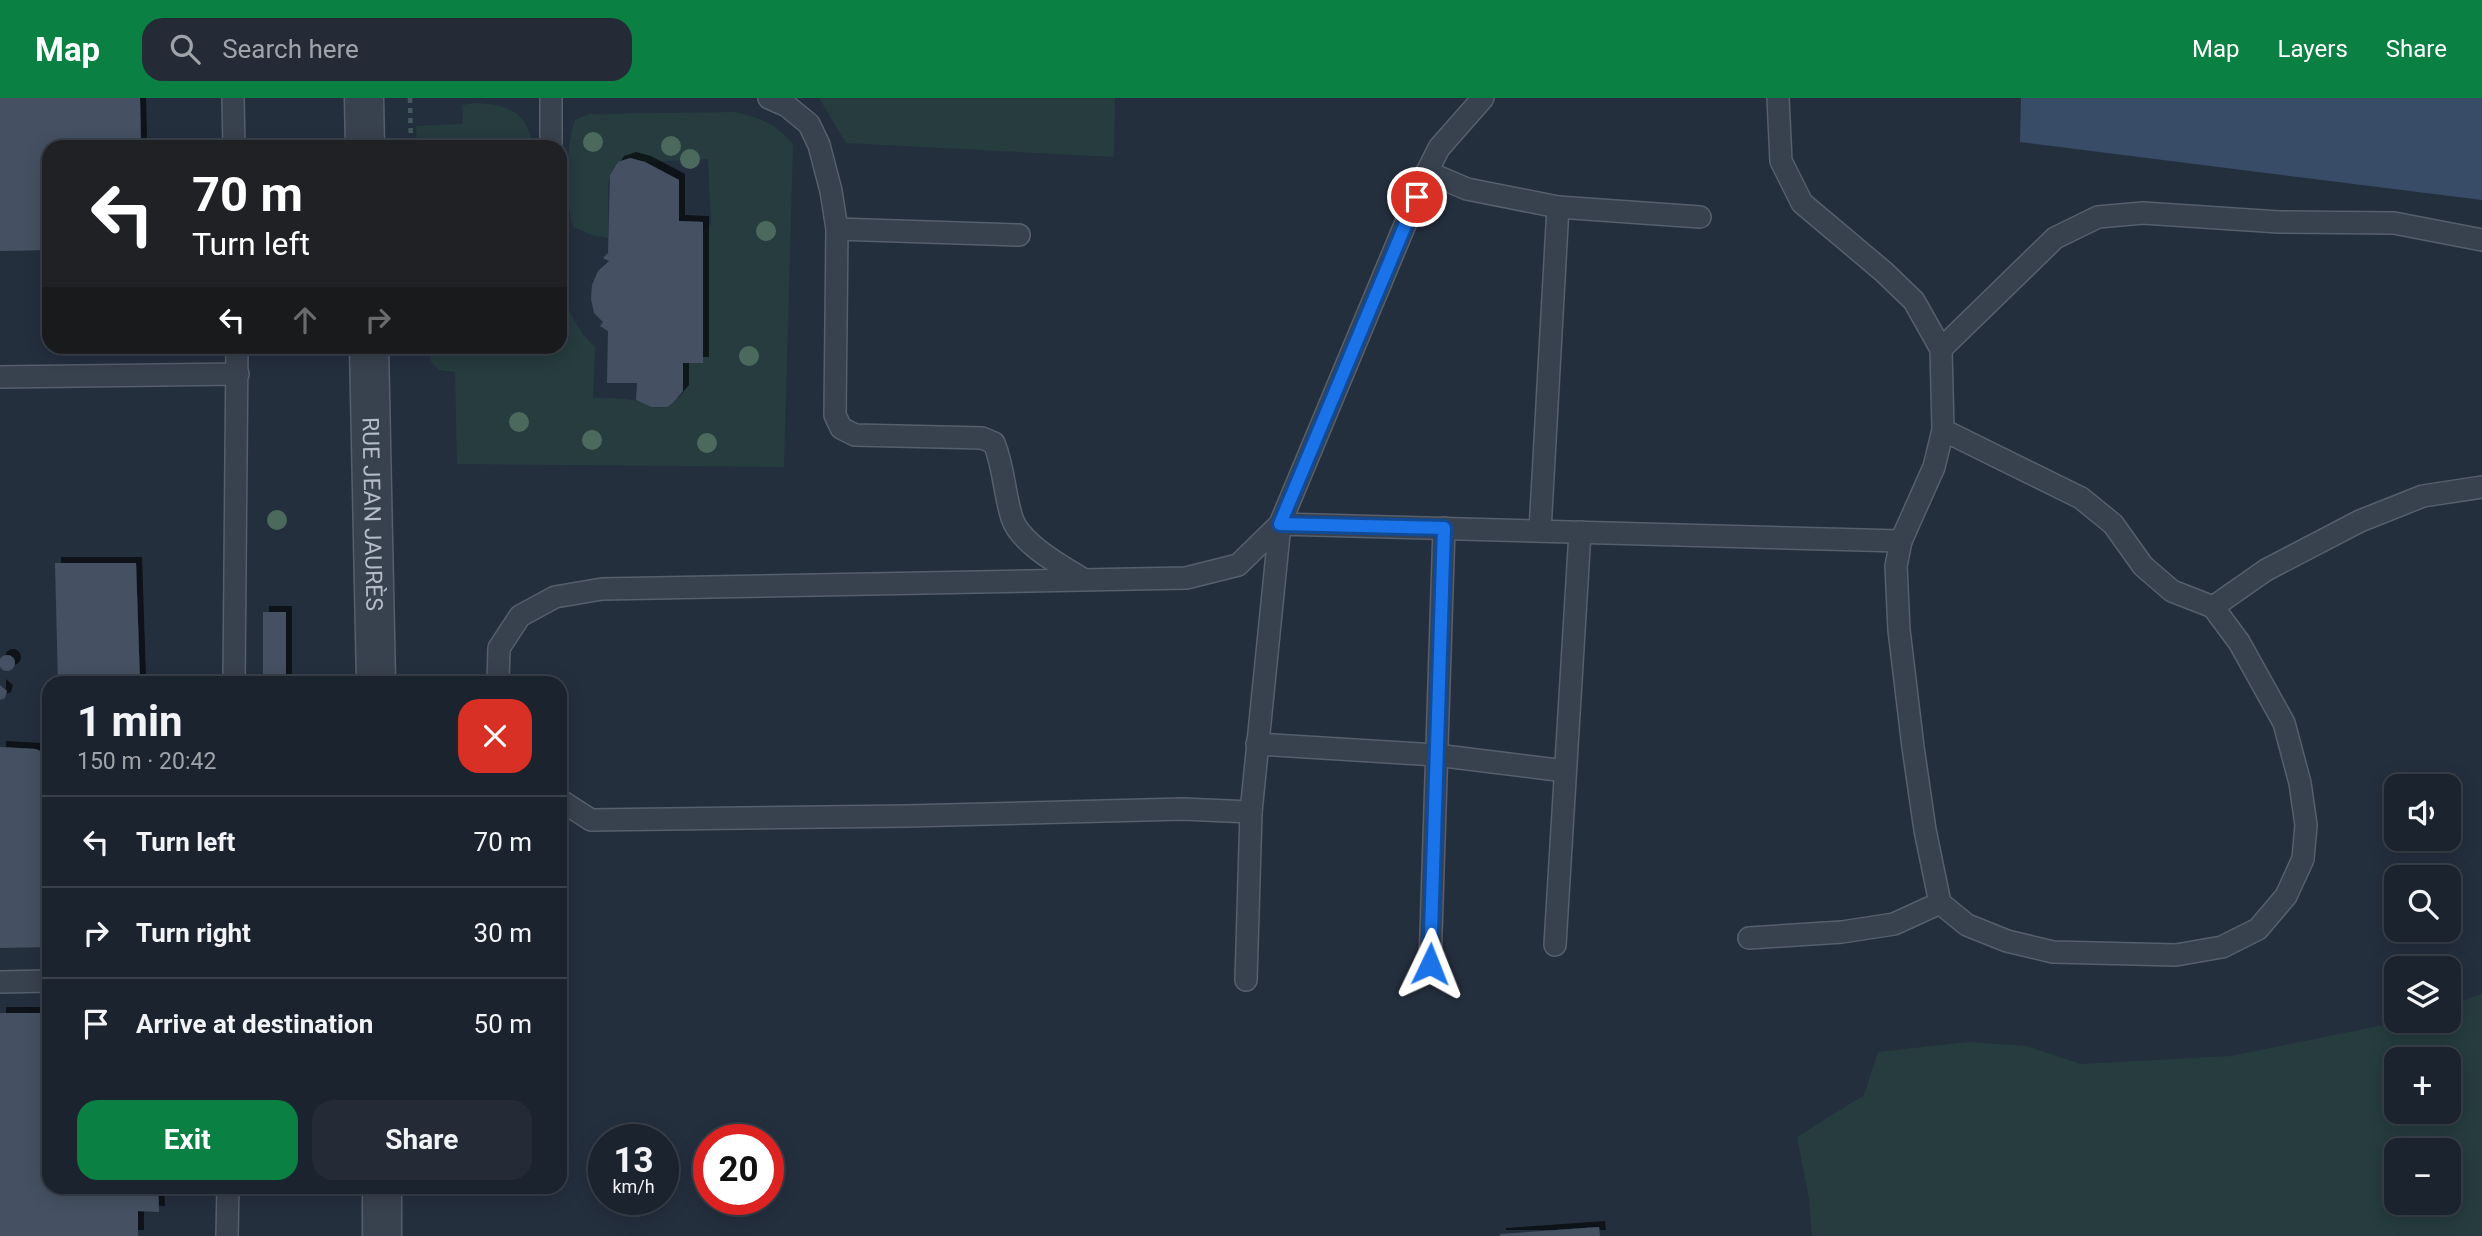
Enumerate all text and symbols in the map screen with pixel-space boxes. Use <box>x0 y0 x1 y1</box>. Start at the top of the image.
search box <box>142 18 632 81</box>
text: Map <box>35 30 100 69</box>
icon: search <box>166 30 204 68</box>
text: Search here <box>222 34 359 64</box>
text: Map <box>2192 35 2240 63</box>
text: Layers <box>2278 35 2348 63</box>
text: Share <box>2386 35 2447 63</box>
text: 70 m <box>192 166 303 223</box>
pin <box>1387 167 1447 227</box>
icon: left <box>77 168 168 259</box>
icon: arrive <box>1398 178 1436 216</box>
text: Turn left <box>192 225 310 263</box>
icon: left <box>213 301 251 339</box>
icon: ahead <box>286 301 324 339</box>
icon: right <box>359 301 397 339</box>
street label: RUE JEAN JAURÈS <box>356 417 388 611</box>
text: 1 min <box>77 697 183 746</box>
button: close <box>458 699 532 773</box>
text: 150 m · 20:42 <box>77 748 216 775</box>
map controls <box>2384 774 2461 1215</box>
button: sound <box>2384 774 2461 851</box>
icon: left <box>77 823 115 861</box>
text: Turn left <box>136 827 235 857</box>
text: 70 m <box>474 827 532 857</box>
button: search <box>2384 865 2461 942</box>
icon: right <box>77 914 115 952</box>
text: Turn right <box>136 918 251 948</box>
text: 30 m <box>474 918 532 948</box>
position arrow <box>1393 927 1467 1001</box>
button: layers <box>2384 956 2461 1033</box>
icon: arrive <box>77 1005 115 1043</box>
text: Arrive at destination <box>136 1009 373 1039</box>
text: 50 m <box>474 1009 532 1039</box>
button: + <box>2384 1047 2461 1124</box>
button: Exit <box>77 1100 298 1180</box>
button: Share <box>312 1100 532 1180</box>
speed limit sign: 20 <box>693 1124 784 1215</box>
button: − <box>2384 1138 2461 1215</box>
text: 13 <box>613 1140 654 1181</box>
text: km/h <box>612 1176 655 1197</box>

